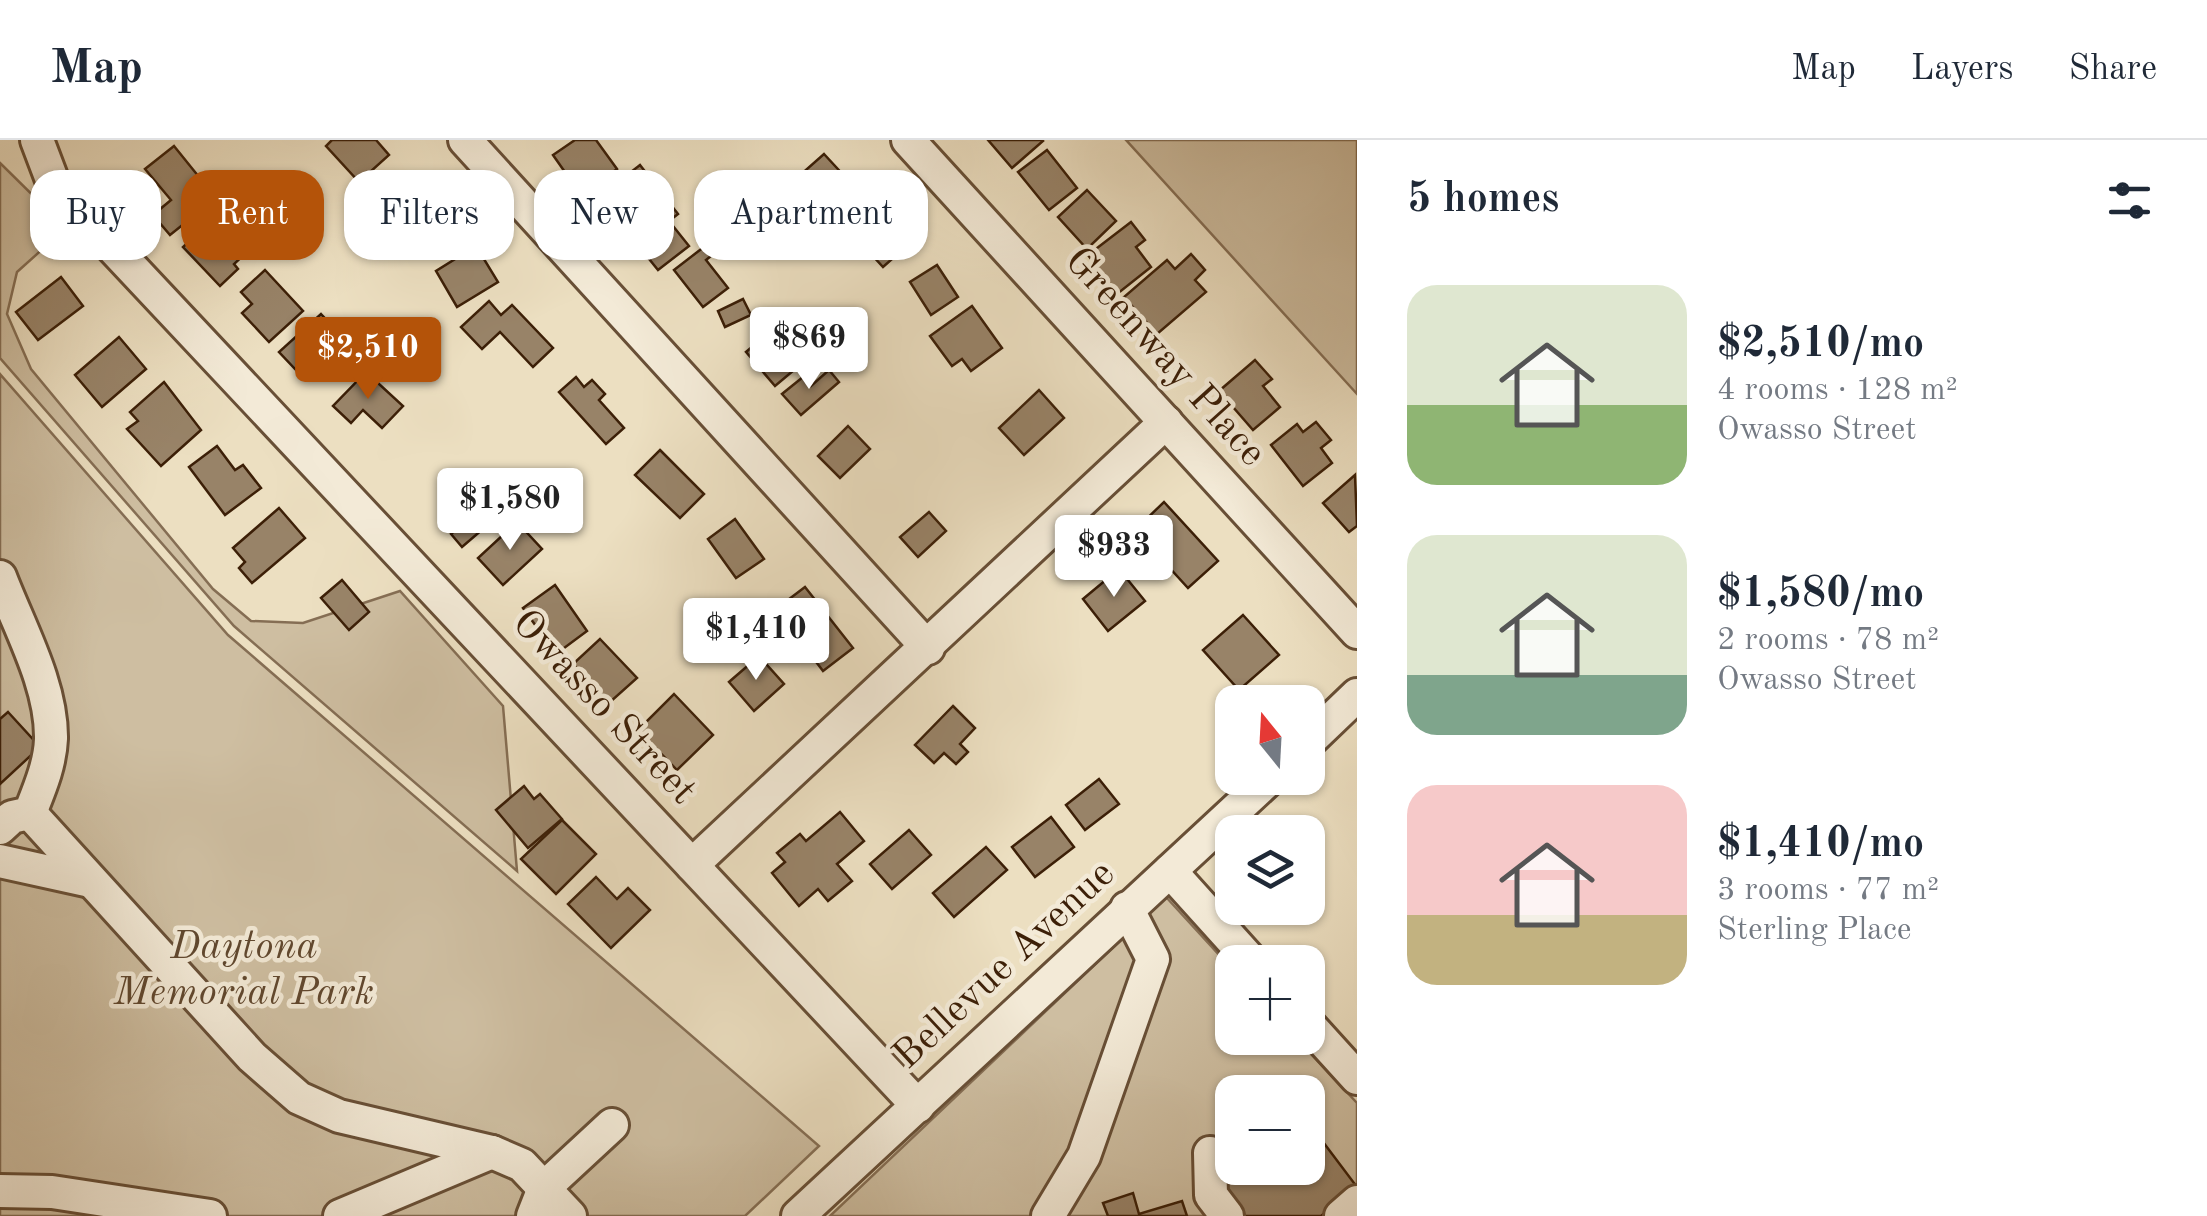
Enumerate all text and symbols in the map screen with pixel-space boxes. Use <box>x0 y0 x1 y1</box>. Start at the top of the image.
text: Map <box>50 45 143 93</box>
text: Map <box>1791 52 1856 87</box>
text: Layers <box>1911 52 2014 87</box>
text: Share <box>2069 52 2157 87</box>
chip: Buy <box>30 170 161 260</box>
chip: Rent <box>181 170 324 260</box>
chip: Filters <box>344 170 514 260</box>
chip: New <box>534 170 674 260</box>
chip: Apartment <box>694 170 928 260</box>
icon: filters <box>2102 173 2157 228</box>
text: 5 homes <box>1407 179 1559 221</box>
street label: Greenway Place <box>1056 241 1272 475</box>
pin: $869 <box>750 307 868 392</box>
pin: $2,510 <box>287 317 449 402</box>
text: $869 <box>772 323 846 355</box>
text: $2,510/mo <box>1717 324 1924 366</box>
icon: home <box>1487 325 1607 445</box>
text: $2,510 <box>317 333 419 365</box>
text: 4 rooms · 128 m² <box>1717 375 1958 407</box>
text: Owasso Street <box>1717 415 1916 447</box>
pin: $1,580 <box>429 468 591 553</box>
text: $1,580 <box>459 484 561 516</box>
pin: $933 <box>1055 515 1173 600</box>
text: $933 <box>1077 531 1151 563</box>
text: $1,580/mo <box>1717 574 1924 616</box>
icon: home <box>1487 575 1607 695</box>
pin: $1,410 <box>675 598 837 683</box>
street label: Owasso Street <box>503 603 703 813</box>
text: $1,410 <box>705 614 807 646</box>
text: 2 rooms · 78 m² <box>1717 625 1939 657</box>
text: Owasso Street <box>1717 665 1916 697</box>
north arrow <box>1215 685 1325 795</box>
map controls <box>1215 685 1325 1185</box>
button: layers <box>1215 815 1325 925</box>
text: $1,410/mo <box>1717 824 1924 866</box>
icon: home <box>1487 825 1607 945</box>
street label: Bellevue Avenue <box>887 854 1123 1078</box>
text: 3 rooms · 77 m² <box>1717 875 1939 907</box>
text: Sterling Place <box>1717 915 1912 947</box>
park label: Daytona Memorial Park <box>113 928 374 1014</box>
button: + <box>1215 945 1325 1055</box>
button: − <box>1215 1075 1325 1185</box>

